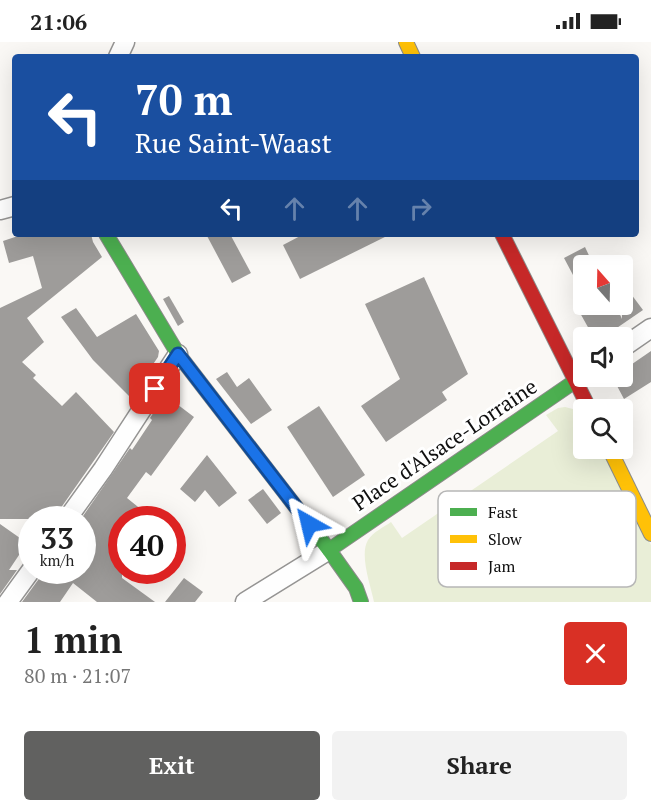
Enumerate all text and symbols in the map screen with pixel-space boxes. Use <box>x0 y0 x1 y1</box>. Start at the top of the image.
text: 21:06 <box>30 7 87 36</box>
text: 70 m <box>135 71 233 127</box>
icon: left <box>36 78 114 156</box>
text: Rue Saint-Waast <box>135 125 332 161</box>
icon: left <box>215 192 248 225</box>
icon: ahead <box>278 192 311 225</box>
icon: ahead <box>341 192 374 225</box>
icon: right <box>404 192 437 225</box>
north arrow <box>573 255 633 315</box>
map controls <box>573 255 633 459</box>
button: sound <box>573 327 633 387</box>
pin <box>129 363 180 414</box>
icon: arrive <box>138 372 171 405</box>
street label: Place d'Alsace-Lorraine <box>347 372 542 516</box>
button: search <box>573 399 633 459</box>
legend <box>438 491 636 587</box>
position arrow <box>277 492 341 556</box>
text: Fast <box>488 501 518 523</box>
speed limit sign: 40 <box>108 506 186 584</box>
text: 33 <box>40 518 74 558</box>
text: Slow <box>488 528 522 550</box>
text: km/h <box>40 550 74 570</box>
text: Jam <box>488 555 516 577</box>
text: 1 min <box>24 616 122 663</box>
button: close <box>564 622 627 685</box>
text: 80 m · 21:07 <box>24 662 131 689</box>
button: Exit <box>24 731 320 800</box>
button: Share <box>332 731 627 800</box>

